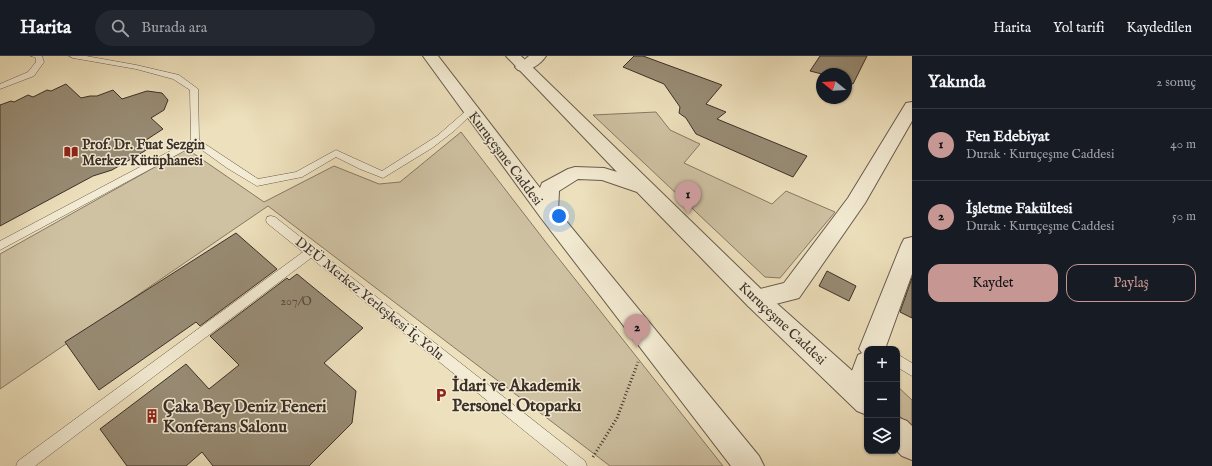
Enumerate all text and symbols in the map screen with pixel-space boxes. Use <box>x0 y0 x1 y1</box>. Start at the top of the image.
search box <box>95 10 375 46</box>
text: Harita <box>20 16 71 40</box>
icon: search <box>109 17 131 39</box>
text: Burada ara <box>141 18 207 37</box>
text: Harita <box>993 19 1031 37</box>
text: Yol tarifi <box>1053 19 1105 37</box>
text: Kaydedilen <box>1127 19 1192 37</box>
north arrow <box>816 68 852 104</box>
text: Yakında <box>928 72 986 93</box>
text: 2 sonuç <box>1156 74 1196 91</box>
street label: Kuruçeşme Caddesi <box>464 108 547 210</box>
text: Fen Edebiyat <box>966 127 1050 146</box>
place label: Prof. Dr. Fuat Sezgin Merkez Kütüphanesi <box>82 136 206 170</box>
text: 1 <box>939 136 943 153</box>
text: 40 m <box>1170 136 1196 153</box>
library icon: Prof. Dr. Fuat Sezgin Merkez Kütüphanesi <box>63 144 79 160</box>
text: Durak · Kuruçeşme Caddesi <box>966 146 1114 163</box>
pin: 1 <box>675 181 701 214</box>
text: İşletme Fakültesi <box>966 199 1073 218</box>
your location <box>549 206 569 226</box>
text: 2 <box>938 208 944 225</box>
text: 50 m <box>1172 208 1196 225</box>
text: Durak · Kuruçeşme Caddesi <box>966 218 1114 235</box>
street label: DEÜ Merkez Yerleşkesi İç Yolu <box>291 232 448 364</box>
button: Kaydet <box>928 264 1058 302</box>
button: Paylaş <box>1066 264 1196 302</box>
street label: Kuruçeşme Caddesi <box>735 278 830 369</box>
house number: 207/O <box>280 294 312 309</box>
pin: 2 <box>624 314 650 347</box>
map controls <box>864 346 900 454</box>
button: + <box>864 346 900 382</box>
place label: İdari ve Akademik Personel Otoparkı <box>452 375 582 417</box>
button: − <box>864 382 900 418</box>
parking icon: İdari ve Akademik Personel Otoparkı <box>433 387 449 403</box>
place label: Çaka Bey Deniz Feneri Konferans Salonu <box>163 397 327 438</box>
building icon: Çaka Bey Deniz Feneri Konferans Salonu <box>144 408 160 424</box>
button: layers <box>864 418 900 454</box>

